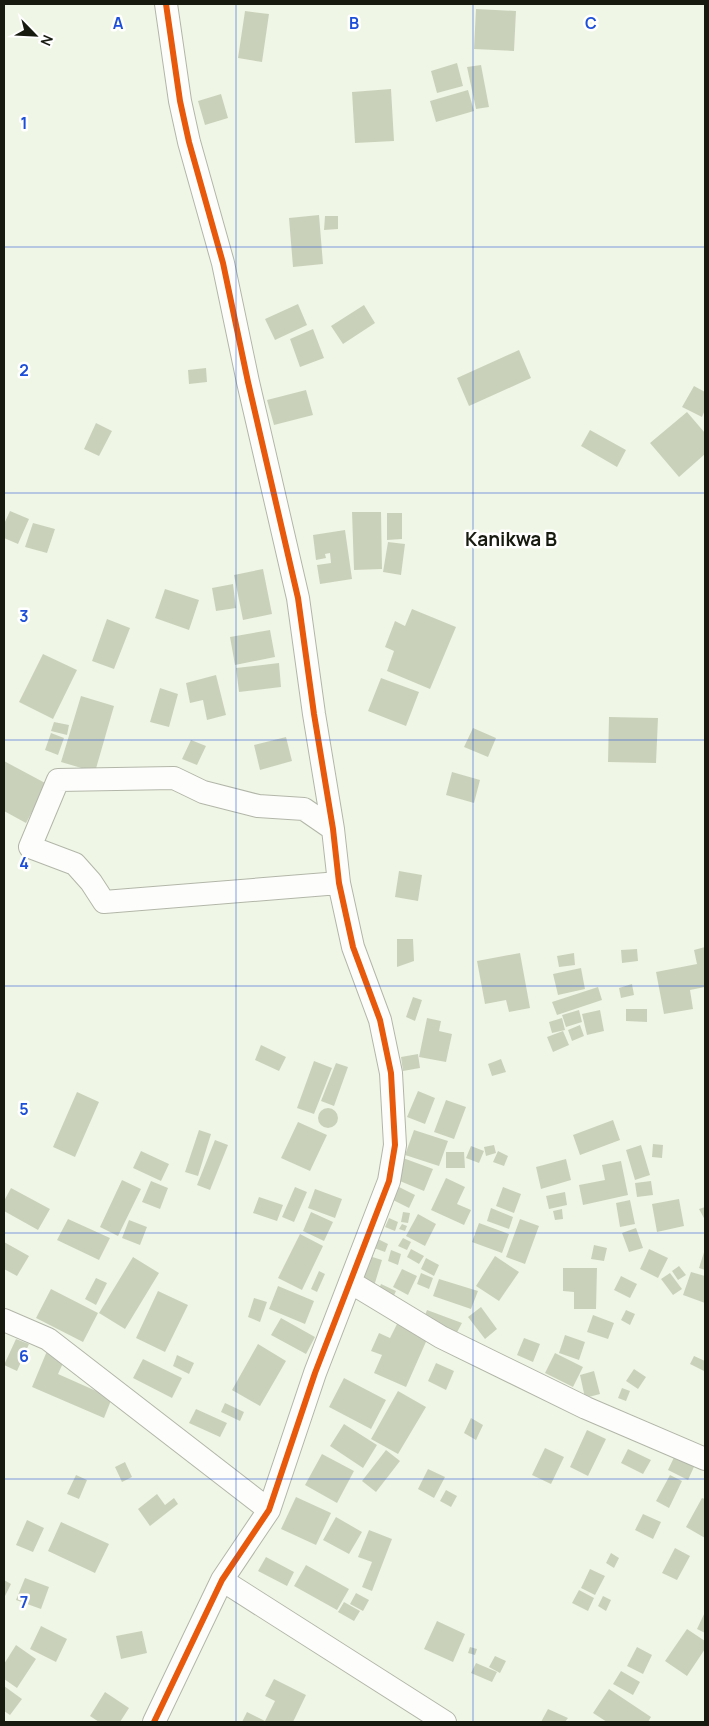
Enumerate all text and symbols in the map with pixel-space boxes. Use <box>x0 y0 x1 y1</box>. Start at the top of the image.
north arrow <box>10 10 60 60</box>
text: A <box>113 12 124 34</box>
text: B <box>349 12 359 34</box>
text: C <box>585 12 597 34</box>
text: N <box>37 32 58 49</box>
text: 1 <box>20 112 28 134</box>
text: 2 <box>19 359 29 381</box>
district label: Kanikwa B <box>465 526 557 552</box>
text: 3 <box>19 605 29 627</box>
text: 4 <box>19 852 29 874</box>
text: 5 <box>19 1098 29 1120</box>
text: 6 <box>19 1345 29 1367</box>
text: 7 <box>20 1591 28 1613</box>

